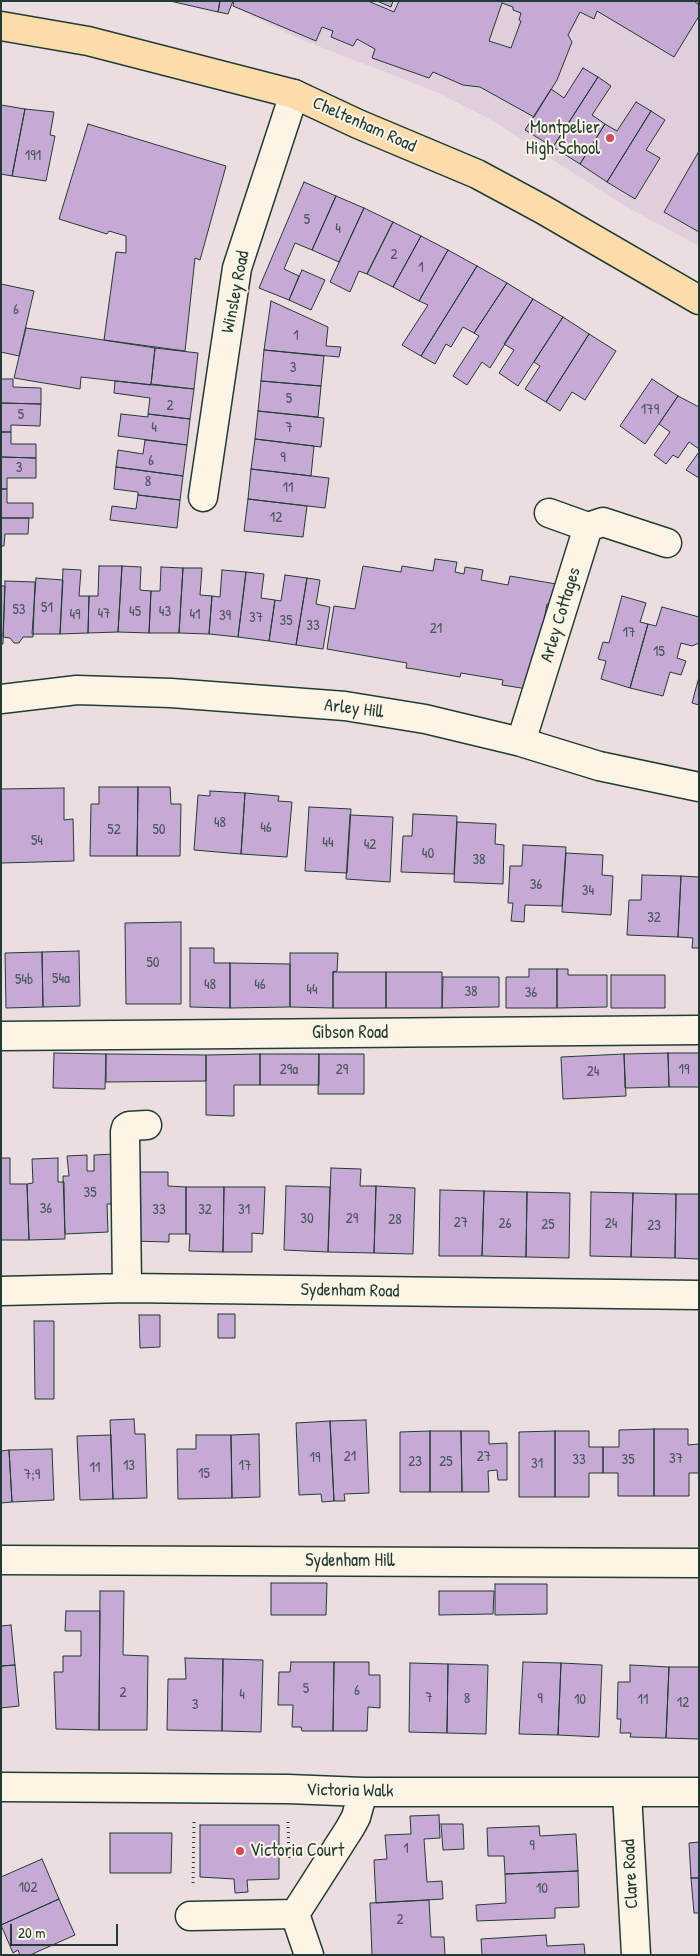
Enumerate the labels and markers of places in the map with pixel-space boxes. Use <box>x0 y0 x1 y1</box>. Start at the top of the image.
place label: Montpelier High School <box>526 117 600 160</box>
marker: Montpelier High School <box>604 132 616 144</box>
place label: Victoria Court <box>250 1840 344 1862</box>
marker: Victoria Court <box>234 1845 246 1857</box>

